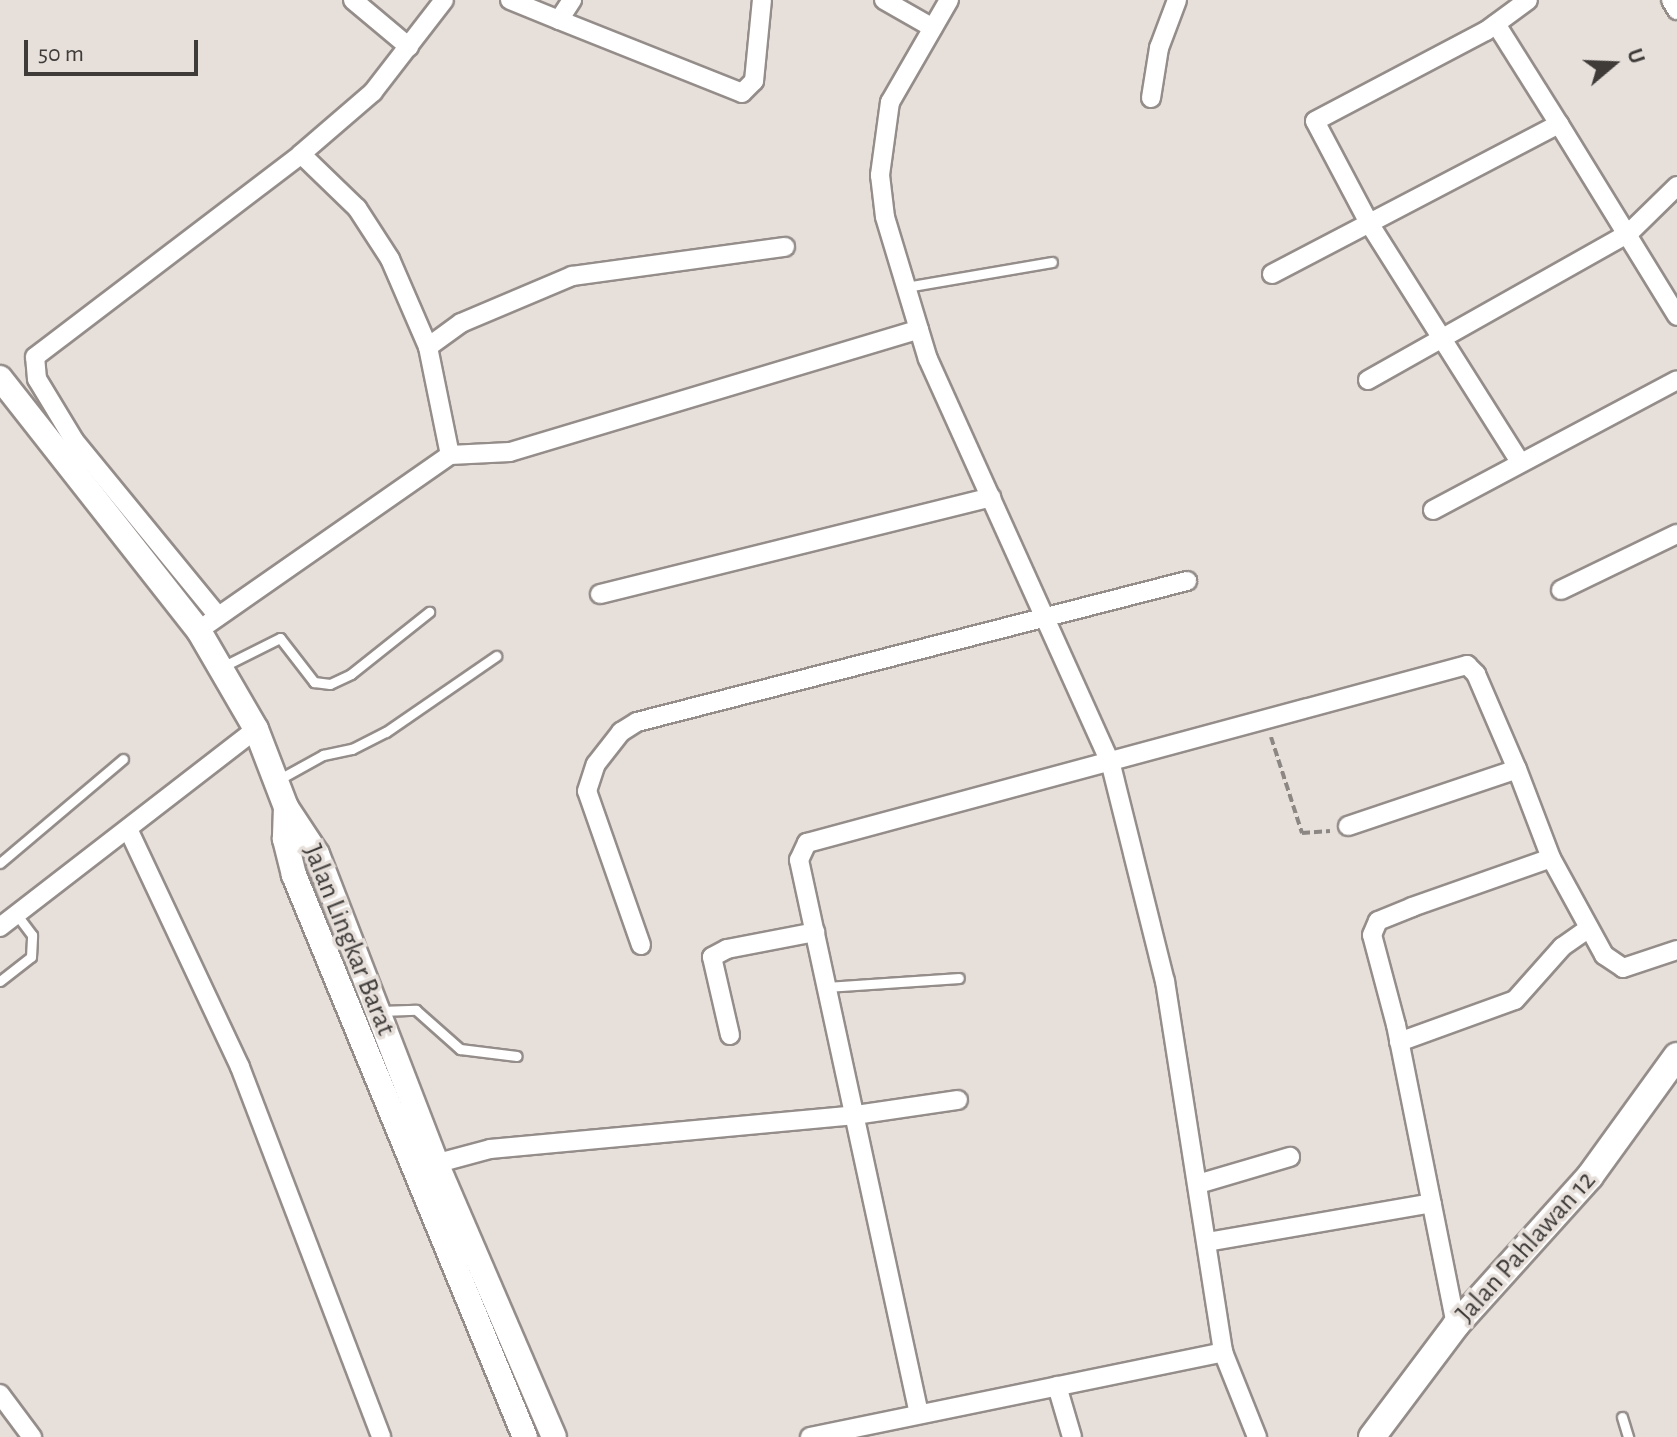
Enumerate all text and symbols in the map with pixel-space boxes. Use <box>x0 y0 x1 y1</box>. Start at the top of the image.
scale bar <box>28 24 202 74</box>
north arrow <box>1573 24 1653 104</box>
text: 50 m <box>38 42 84 66</box>
text: U <box>1623 46 1648 66</box>
street label: Jalan Lingkar Barat <box>295 840 403 1040</box>
street label: Jalan Pahlawan 12 <box>1449 1164 1603 1330</box>

